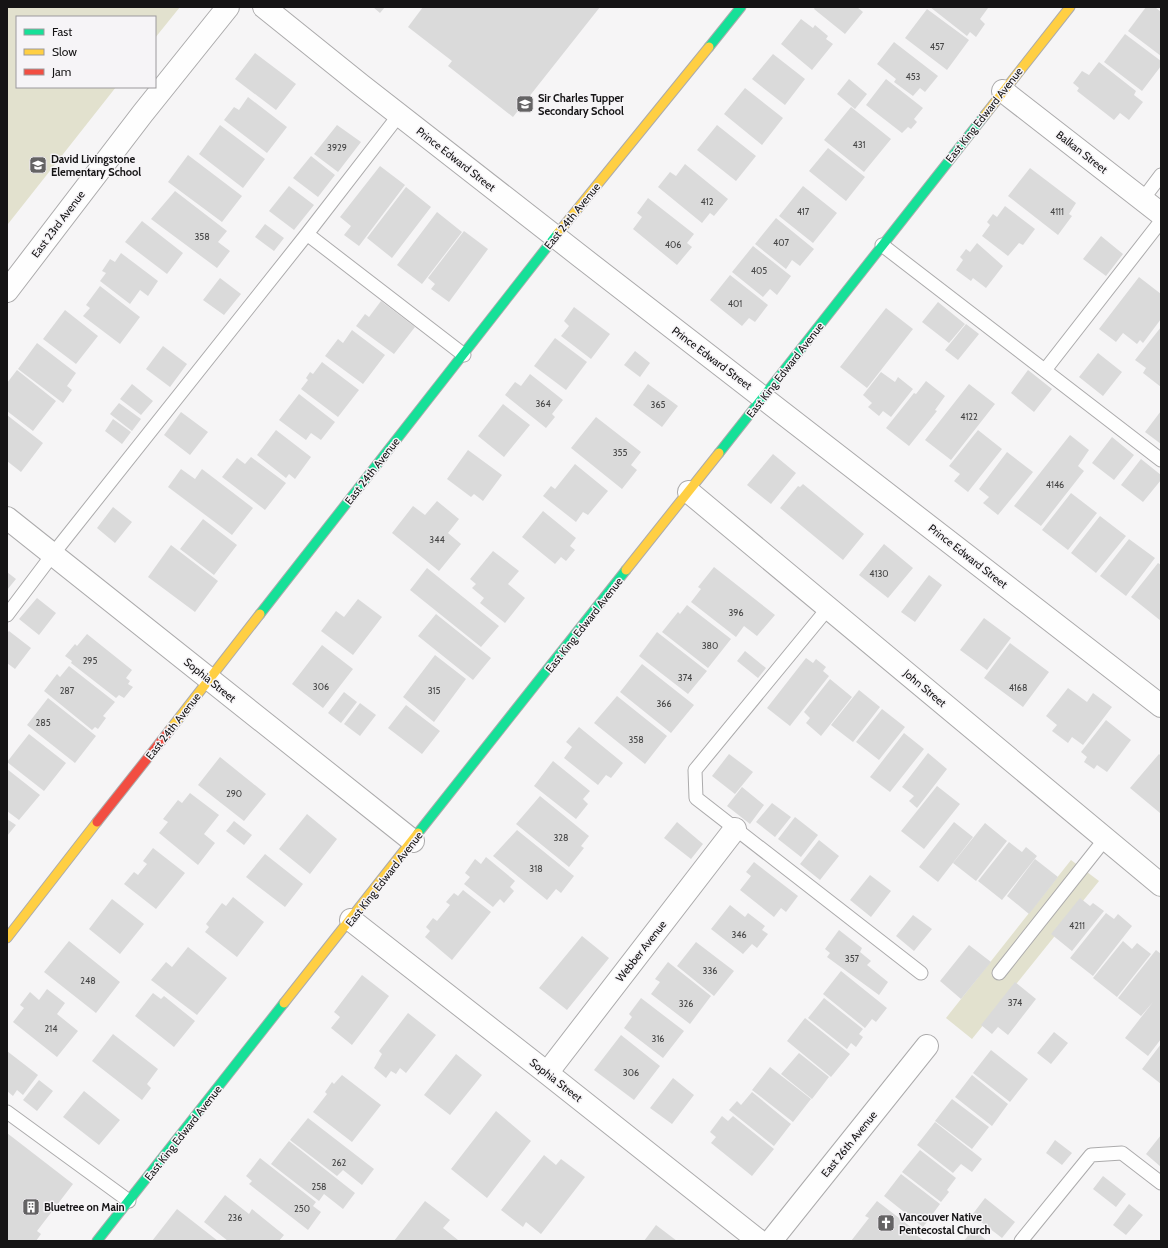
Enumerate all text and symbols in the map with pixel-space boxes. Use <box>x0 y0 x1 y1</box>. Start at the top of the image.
legend <box>16 16 156 88</box>
text: Fast <box>52 24 72 39</box>
house number: 457 <box>930 41 945 52</box>
text: Slow <box>52 44 77 59</box>
text: Jam <box>51 64 71 79</box>
street label: East King Edward Avenue <box>942 64 1026 165</box>
house number: 453 <box>906 71 921 82</box>
place label: Sir Charles Tupper Secondary School <box>538 91 624 118</box>
school or university icon: Sir Charles Tupper Secondary School <box>515 94 535 114</box>
street label: Prince Edward Street <box>414 124 499 194</box>
street label: Balkan Street <box>1053 128 1111 177</box>
house number: 431 <box>852 139 866 150</box>
house number: 3929 <box>327 142 347 153</box>
place label: David Livingstone Elementary School <box>51 152 141 179</box>
school or university icon: David Livingstone Elementary School <box>28 155 48 175</box>
street label: East 24th Avenue <box>541 180 603 252</box>
street label: East 23rd Avenue <box>28 187 88 260</box>
house number: 412 <box>701 196 714 207</box>
house number: 417 <box>797 206 810 217</box>
house number: 4111 <box>1050 206 1064 217</box>
house number: 358 <box>194 231 210 242</box>
house number: 407 <box>773 237 789 248</box>
house number: 406 <box>665 239 681 250</box>
house number: 405 <box>751 265 767 276</box>
house number: 401 <box>728 298 742 309</box>
street label: East King Edward Avenue <box>743 319 827 420</box>
street label: Prince Edward Street <box>669 323 755 393</box>
house number: 364 <box>535 398 551 409</box>
house number: 365 <box>651 399 666 410</box>
house number: 4122 <box>960 411 978 422</box>
street label: East 24th Avenue <box>341 434 403 507</box>
house number: 355 <box>613 447 627 458</box>
house number: 4146 <box>1046 479 1064 490</box>
street label: Prince Edward Street <box>926 521 1011 591</box>
house number: 344 <box>429 534 445 545</box>
house number: 4130 <box>869 568 889 579</box>
street label: East King Edward Avenue <box>542 574 626 675</box>
house number: 396 <box>728 607 744 618</box>
house number: 380 <box>702 640 718 651</box>
house number: 295 <box>83 655 97 666</box>
street label: Sophia Street <box>181 655 239 705</box>
street label: John Street <box>900 665 949 710</box>
house number: 374 <box>678 672 692 683</box>
house number: 306 <box>313 681 329 692</box>
house number: 4168 <box>1009 682 1027 693</box>
house number: 287 <box>60 685 75 696</box>
house number: 315 <box>428 685 440 696</box>
street label: East 24th Avenue <box>142 689 204 762</box>
house number: 366 <box>656 698 672 709</box>
house number: 285 <box>35 717 51 728</box>
house number: 358 <box>628 734 644 745</box>
house number: 290 <box>226 788 242 799</box>
street label: East King Edward Avenue <box>342 828 426 929</box>
house number: 328 <box>553 832 569 843</box>
house number: 318 <box>529 863 543 874</box>
street label: Webber Avenue <box>613 917 670 985</box>
house number: 4211 <box>1069 920 1085 931</box>
house number: 346 <box>731 929 747 940</box>
house number: 357 <box>845 953 860 964</box>
house number: 336 <box>703 965 717 976</box>
house number: 248 <box>80 975 96 986</box>
house number: 374 <box>1008 997 1022 1008</box>
house number: 326 <box>679 998 693 1009</box>
house number: 214 <box>45 1023 57 1034</box>
house number: 316 <box>652 1033 664 1044</box>
street label: Sophia Street <box>527 1055 585 1105</box>
house number: 306 <box>623 1067 639 1078</box>
street label: East King Edward Avenue <box>141 1082 225 1183</box>
street label: East 26th Avenue <box>818 1108 880 1180</box>
house number: 262 <box>332 1157 347 1168</box>
house number: 258 <box>311 1181 327 1192</box>
building icon: Bluetree on Main <box>21 1197 41 1217</box>
place label: Bluetree on Main <box>44 1200 125 1214</box>
house number: 250 <box>294 1203 310 1214</box>
place label: Vancouver Native Pentecostal Church <box>899 1210 990 1237</box>
house number: 236 <box>228 1212 242 1223</box>
church icon: Vancouver Native Pentecostal Church <box>876 1213 896 1233</box>

